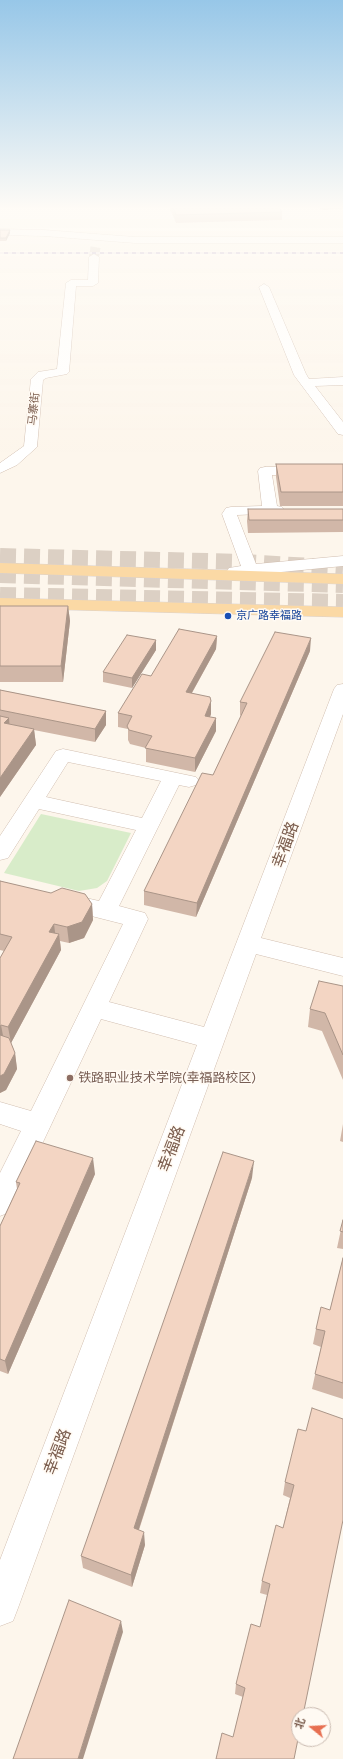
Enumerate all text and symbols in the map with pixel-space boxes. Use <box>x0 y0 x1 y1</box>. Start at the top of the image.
street label: 马寨街 <box>26 392 42 426</box>
place label: 京广路幸福路 <box>236 609 302 623</box>
marker: 京广路幸福路 <box>223 611 233 621</box>
street label: 幸福路 <box>269 819 303 871</box>
place label: 铁路职业技术学院(幸福路校区) <box>78 1070 256 1086</box>
marker: 铁路职业技术学院(幸福路校区) <box>65 1073 75 1083</box>
street label: 幸福路 <box>154 1123 190 1175</box>
street label: 幸福路 <box>40 1426 76 1478</box>
north arrow <box>291 1707 331 1747</box>
text: 北 <box>292 1716 308 1731</box>

